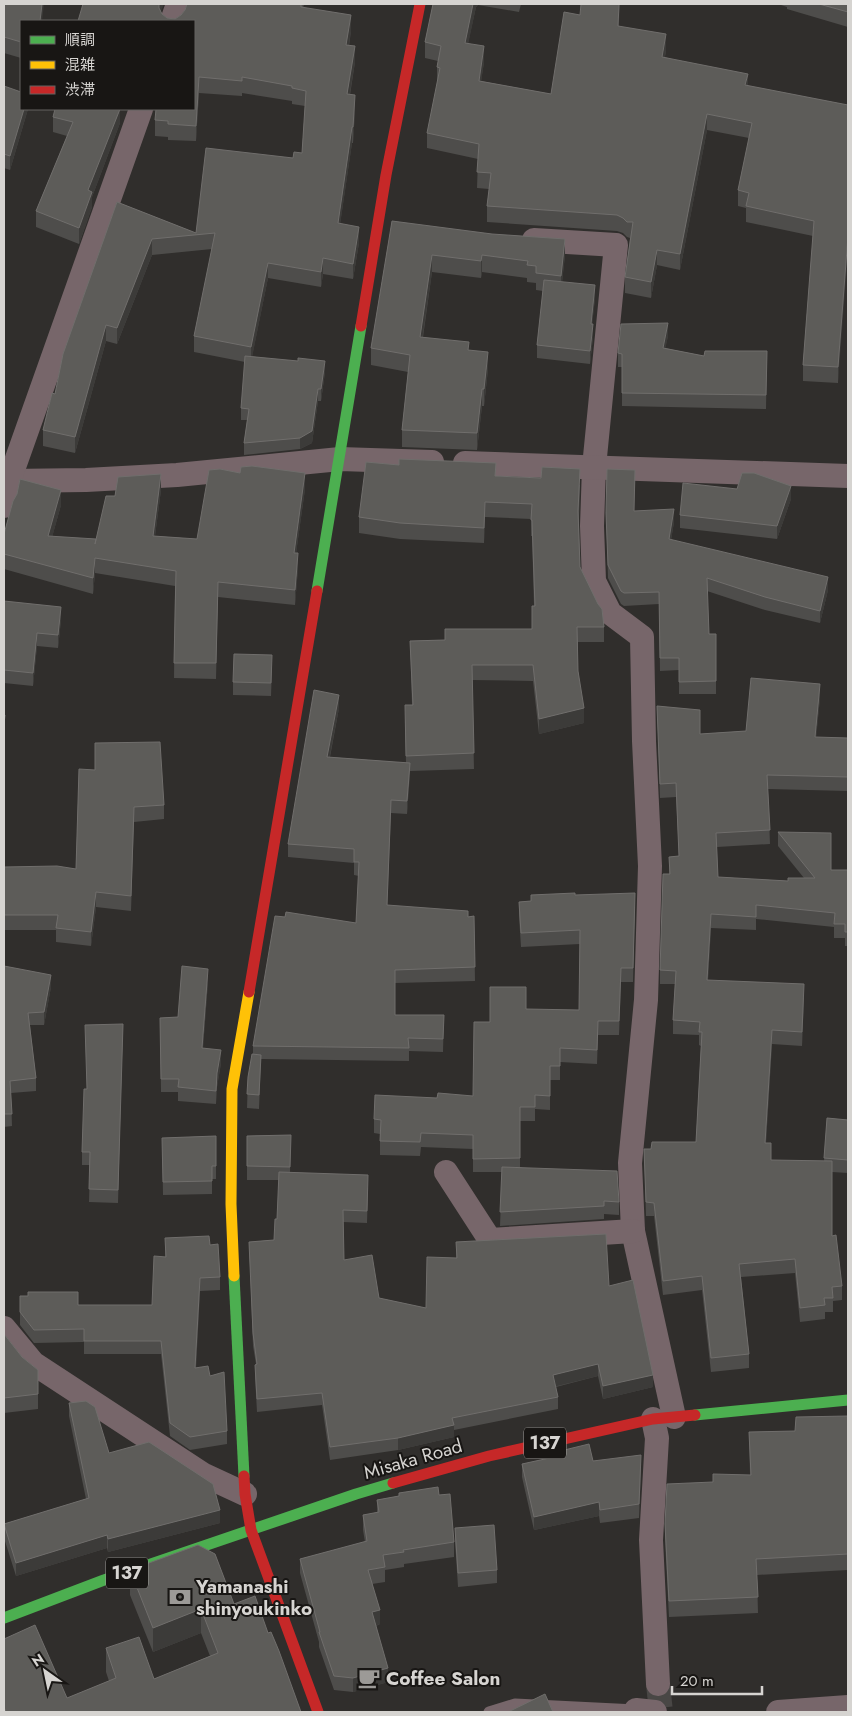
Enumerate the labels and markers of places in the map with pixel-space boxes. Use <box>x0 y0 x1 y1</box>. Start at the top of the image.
place label: Yamanashi shinyoukinko <box>195 1573 312 1622</box>
bank icon: Yamanashi shinyoukinko <box>167 1584 193 1610</box>
cafe icon: Coffee Salon <box>356 1665 382 1691</box>
place label: Coffee Salon <box>386 1665 500 1692</box>

